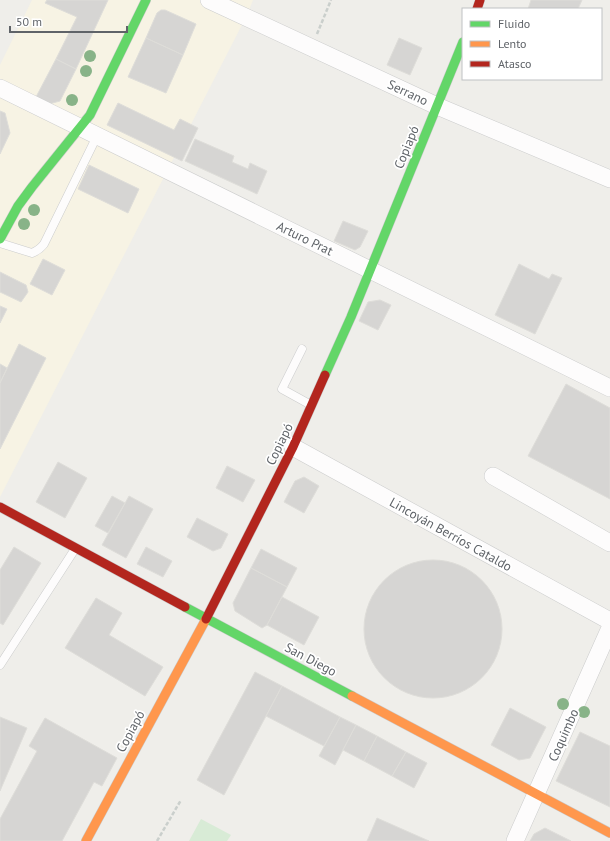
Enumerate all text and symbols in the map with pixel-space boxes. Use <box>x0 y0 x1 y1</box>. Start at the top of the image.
scale bar <box>10 8 127 34</box>
legend <box>462 8 602 80</box>
text: 50 m <box>16 14 42 29</box>
text: Fluido <box>498 16 530 31</box>
text: Lento <box>498 36 527 51</box>
text: Atasco <box>498 56 531 71</box>
street label: Serrano <box>385 76 431 109</box>
street label: Copiapó <box>390 123 423 171</box>
street label: Arturo Prat <box>274 217 336 260</box>
street label: Copiapó <box>262 420 297 468</box>
street label: Lincoyán Berríos Cataldo <box>387 494 515 575</box>
street label: San Diego <box>282 639 340 680</box>
street label: Coquimbo <box>544 706 583 764</box>
street label: Copiapó <box>112 707 149 755</box>

